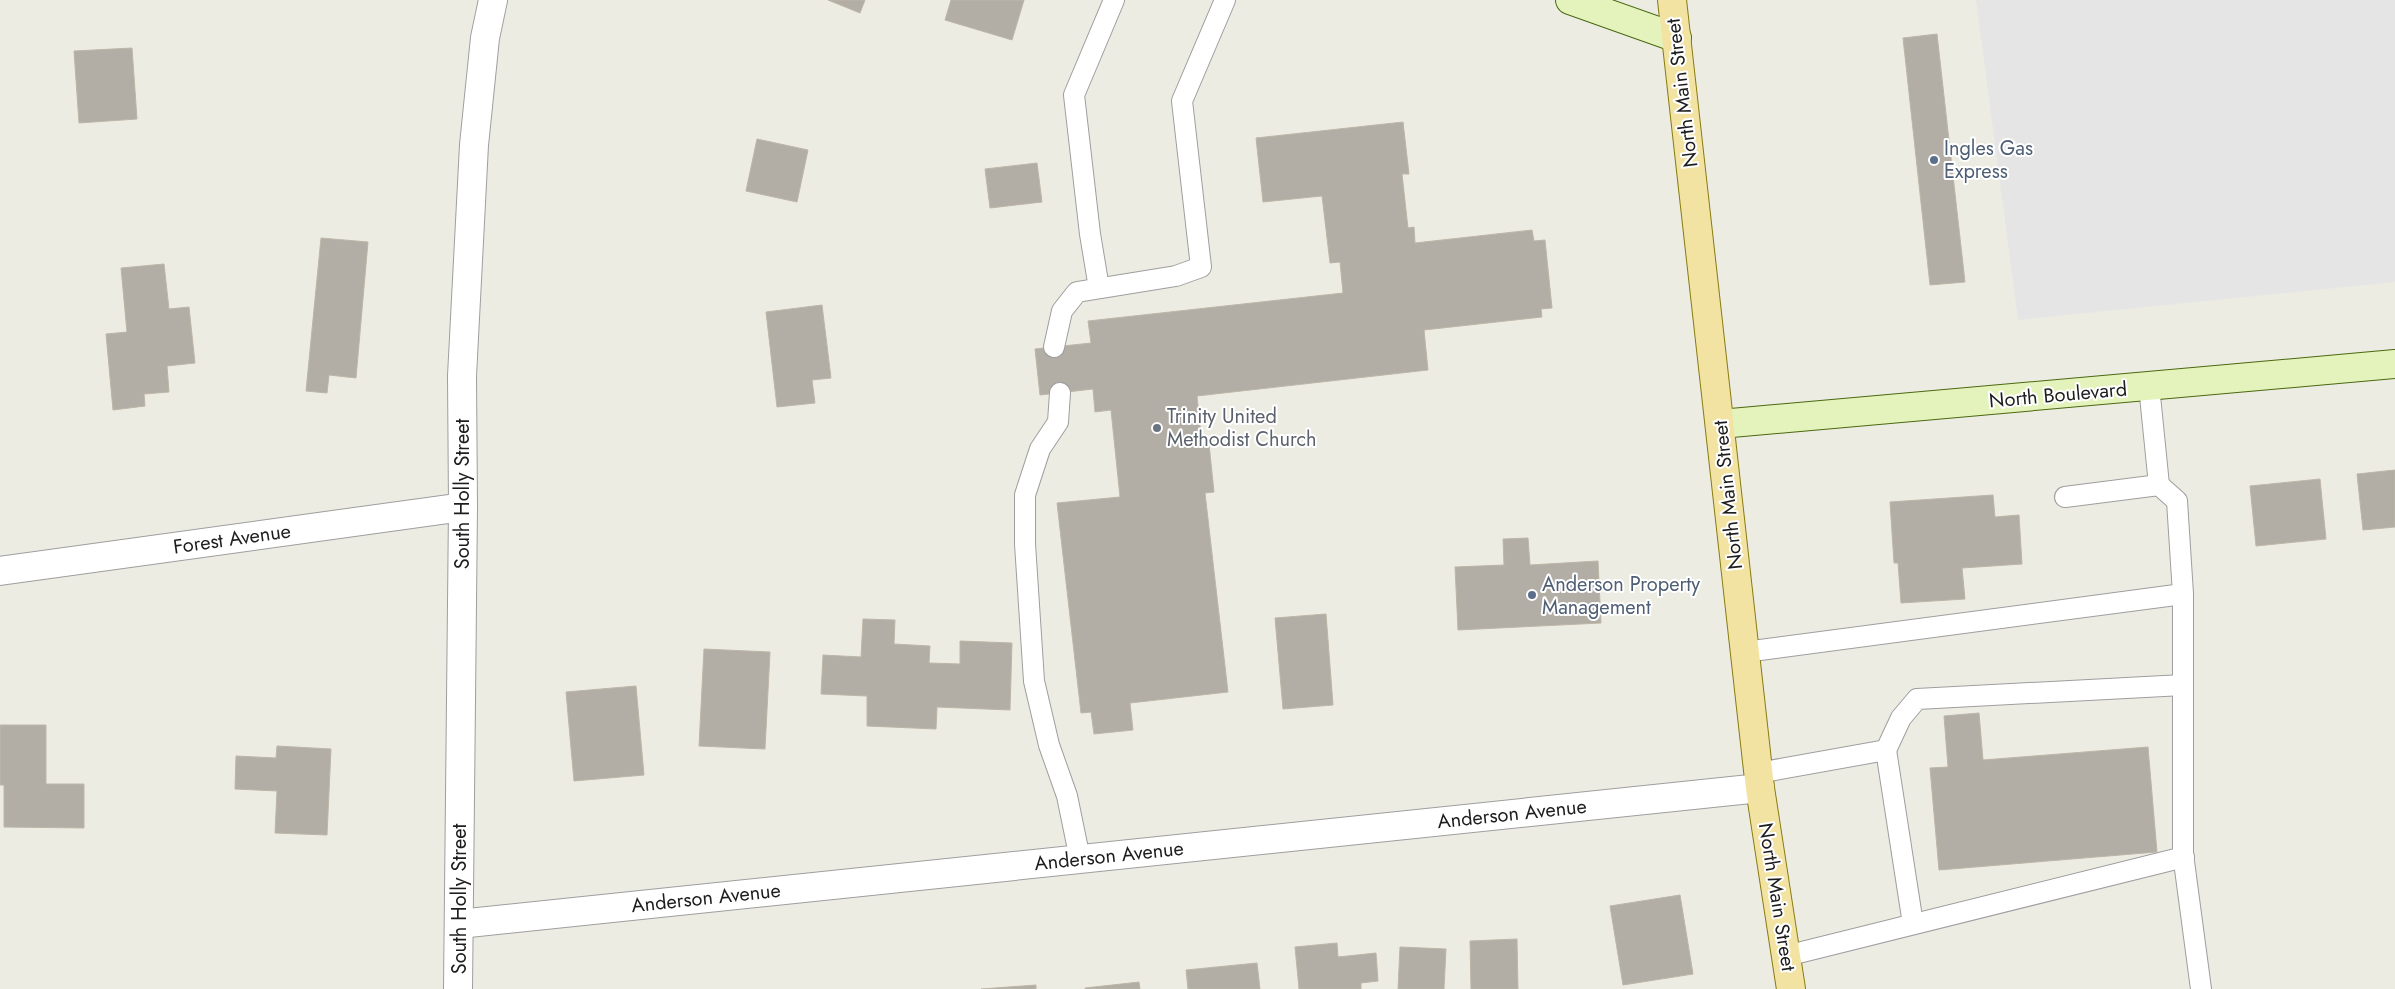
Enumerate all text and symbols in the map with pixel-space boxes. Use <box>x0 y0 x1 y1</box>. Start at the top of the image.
street label: North Main Street <box>1658 17 1706 169</box>
place label: Ingles Gas Express <box>1944 134 2033 186</box>
marker: Ingles Gas Express <box>1928 154 1940 166</box>
street label: North Boulevard <box>1988 375 2128 415</box>
place label: Trinity United Methodist Church <box>1167 402 1317 454</box>
street label: South Holly Street <box>448 418 477 569</box>
street label: North Main Street <box>1706 419 1750 571</box>
marker: Trinity United Methodist Church <box>1151 422 1163 434</box>
street label: Forest Avenue <box>171 516 293 562</box>
place label: Anderson Property Management <box>1542 570 1700 622</box>
marker: Anderson Property Management <box>1526 589 1538 601</box>
street label: Anderson Avenue <box>1436 792 1588 836</box>
street label: North Main Street <box>1751 821 1803 973</box>
street label: South Holly Street <box>445 823 474 974</box>
street label: Anderson Avenue <box>1033 834 1185 878</box>
street label: Anderson Avenue <box>630 876 782 920</box>

